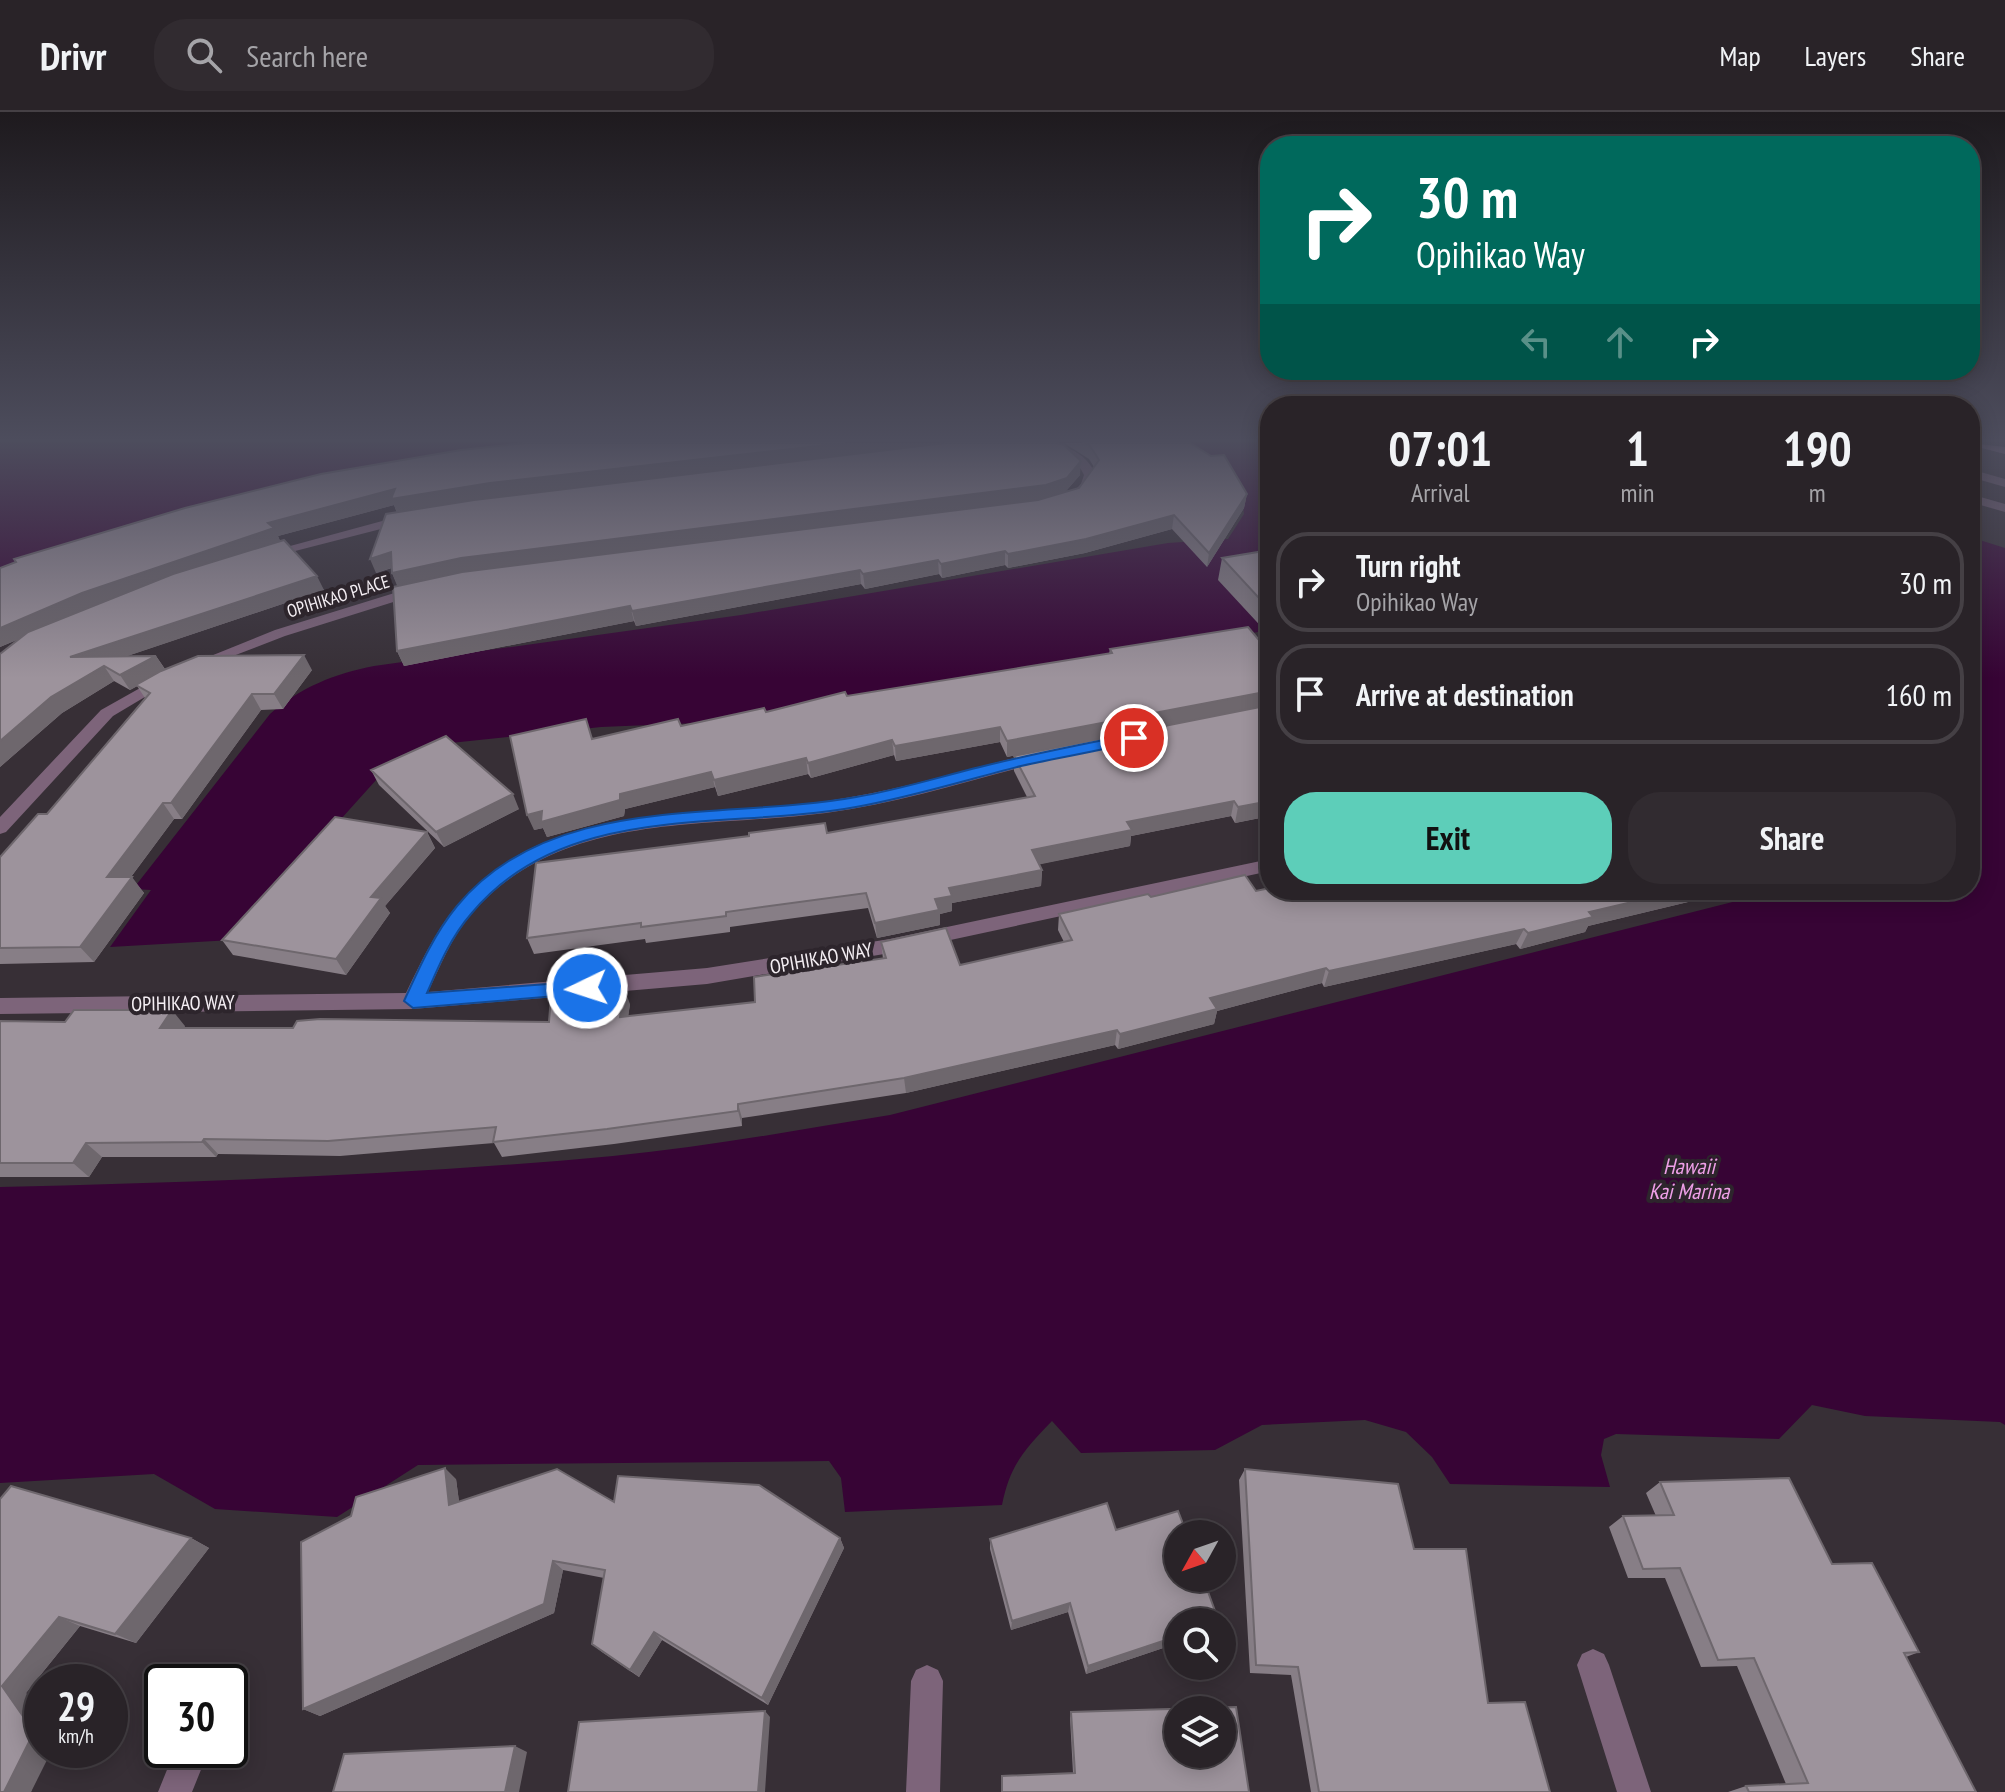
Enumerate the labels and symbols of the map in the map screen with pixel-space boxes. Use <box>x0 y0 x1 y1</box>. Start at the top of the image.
street label: OPIHIKAO PLACE <box>284 569 392 623</box>
pin <box>1100 704 1168 772</box>
street label: OPIHIKAO WAY <box>768 936 874 980</box>
position arrow <box>545 946 629 1030</box>
street label: OPIHIKAO WAY <box>131 989 235 1017</box>
water label: Hawaii Kai Marina <box>1649 1152 1731 1205</box>
north arrow <box>1164 1520 1236 1592</box>
speed limit sign: 30 <box>144 1664 248 1768</box>

